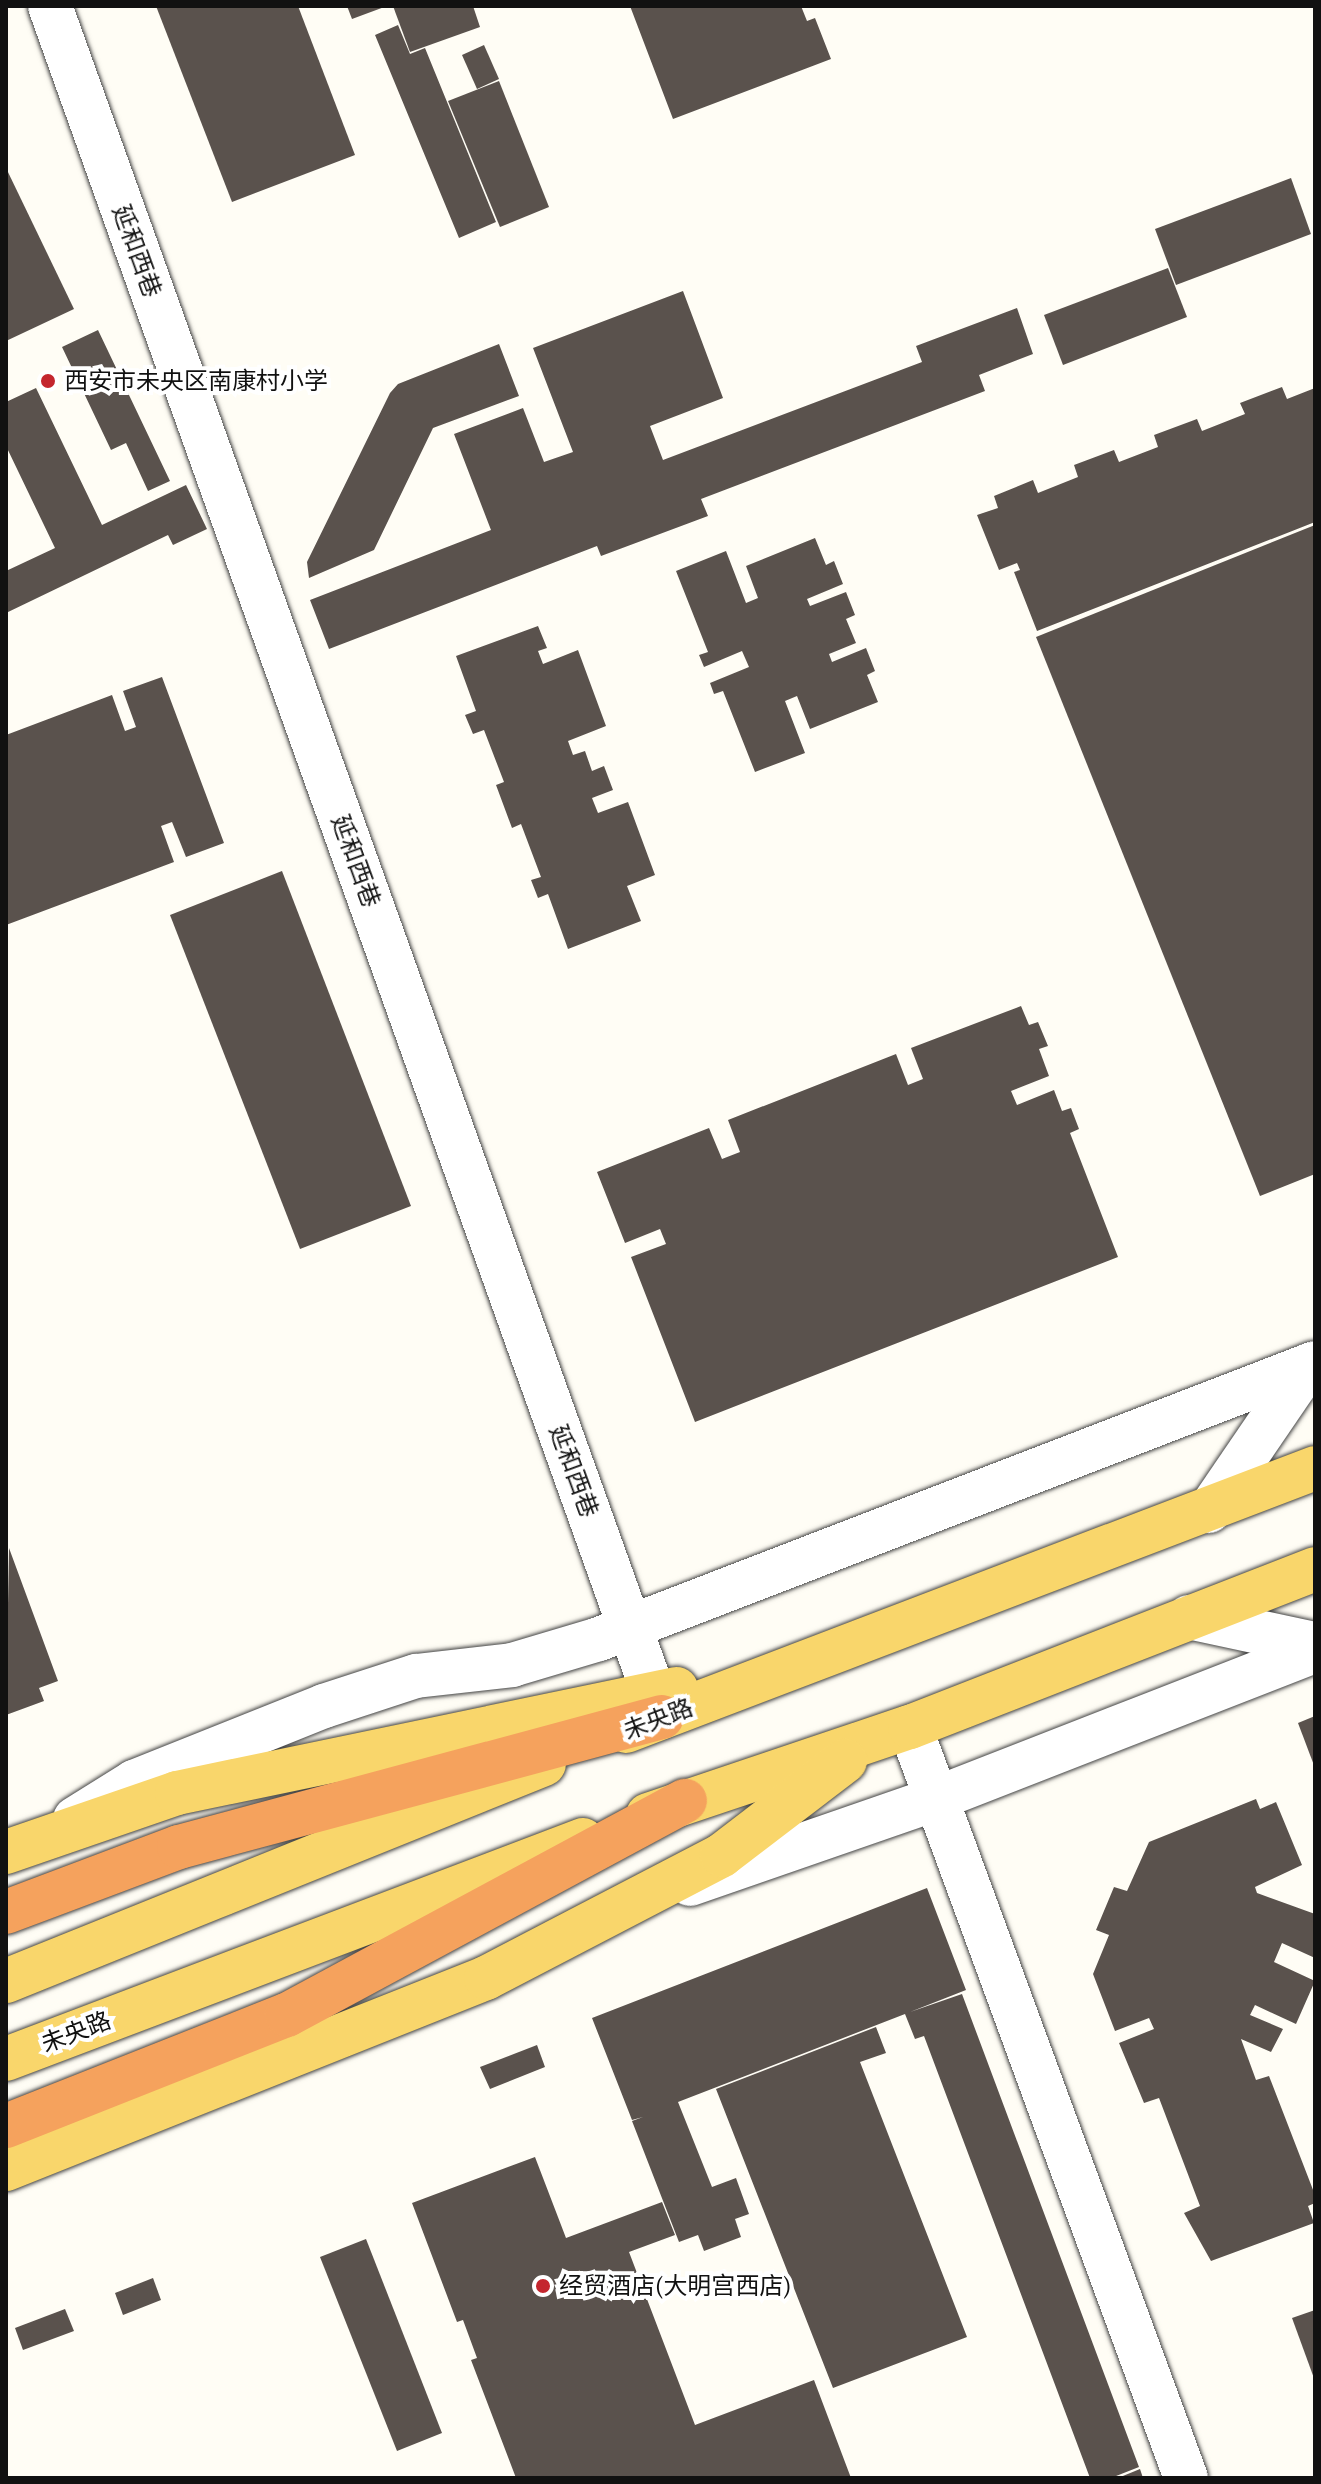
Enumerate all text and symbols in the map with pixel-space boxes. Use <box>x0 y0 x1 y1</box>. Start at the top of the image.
street label: 延和西巷 <box>107 201 167 301</box>
place label: 西安市未央区南康村小学 <box>64 367 328 395</box>
marker: 西安市未央区南康村小学 <box>39 372 57 390</box>
street label: 延和西巷 <box>326 811 386 911</box>
street label: 延和西巷 <box>544 1421 604 1521</box>
street label: 未央路 <box>619 1693 697 1745</box>
street label: 未央路 <box>37 2006 115 2058</box>
place label: 经贸酒店(大明宫西店) <box>559 2272 791 2300</box>
marker: 经贸酒店(大明宫西店) <box>534 2277 552 2295</box>

